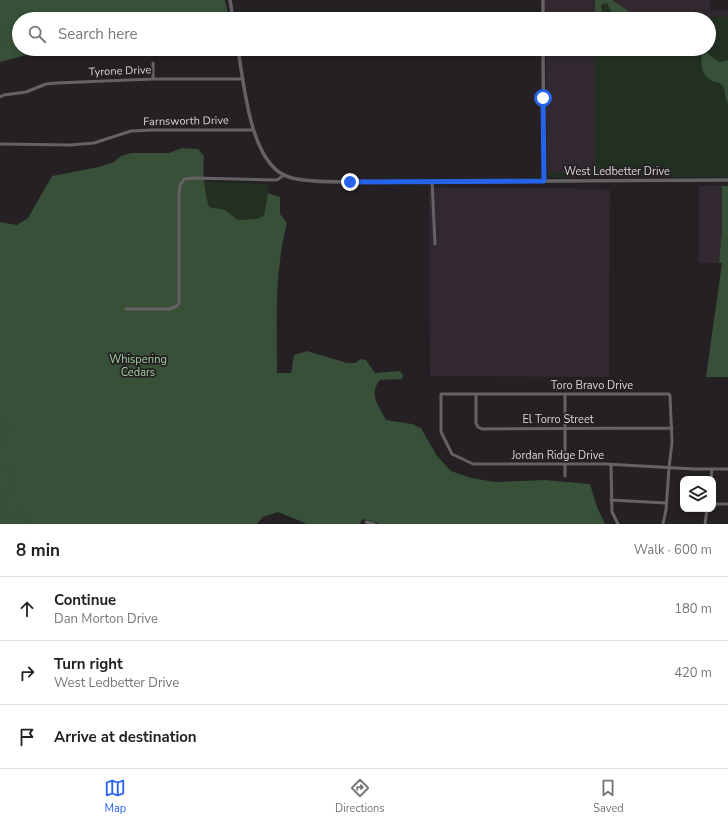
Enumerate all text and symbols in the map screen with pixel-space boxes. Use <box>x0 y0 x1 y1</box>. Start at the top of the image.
search box <box>12 12 716 56</box>
icon: search <box>26 23 48 45</box>
text: Search here <box>58 24 138 44</box>
street label: Tyrone Drive <box>88 62 152 80</box>
route start <box>534 89 552 107</box>
street label: Farnsworth Drive <box>143 113 229 129</box>
street label: West Ledbetter Drive <box>564 164 670 179</box>
route end <box>341 173 359 191</box>
park label: Whispering Cedars <box>109 352 167 380</box>
street label: Toro Bravo Drive <box>551 378 633 393</box>
street label: El Torro Street <box>522 412 594 427</box>
street label: Jordan Ridge Drive <box>511 448 604 463</box>
map controls <box>680 476 716 512</box>
button: layers <box>680 476 716 512</box>
text: 8 min <box>16 539 60 562</box>
text: Walk · 600 m <box>634 541 712 559</box>
text: Continue <box>54 590 116 610</box>
icon: ahead <box>16 598 38 620</box>
text: 180 m <box>674 600 712 618</box>
text: Dan Morton Drive <box>54 610 158 628</box>
text: Turn right <box>54 654 123 674</box>
icon: right <box>16 662 38 684</box>
text: 420 m <box>674 664 712 682</box>
text: West Ledbetter Drive <box>54 674 179 692</box>
icon: arrive <box>16 726 38 748</box>
text: Arrive at destination <box>54 727 197 747</box>
tab: Map <box>104 777 126 816</box>
tab: Directions <box>335 777 385 816</box>
tab: Saved <box>593 777 624 816</box>

